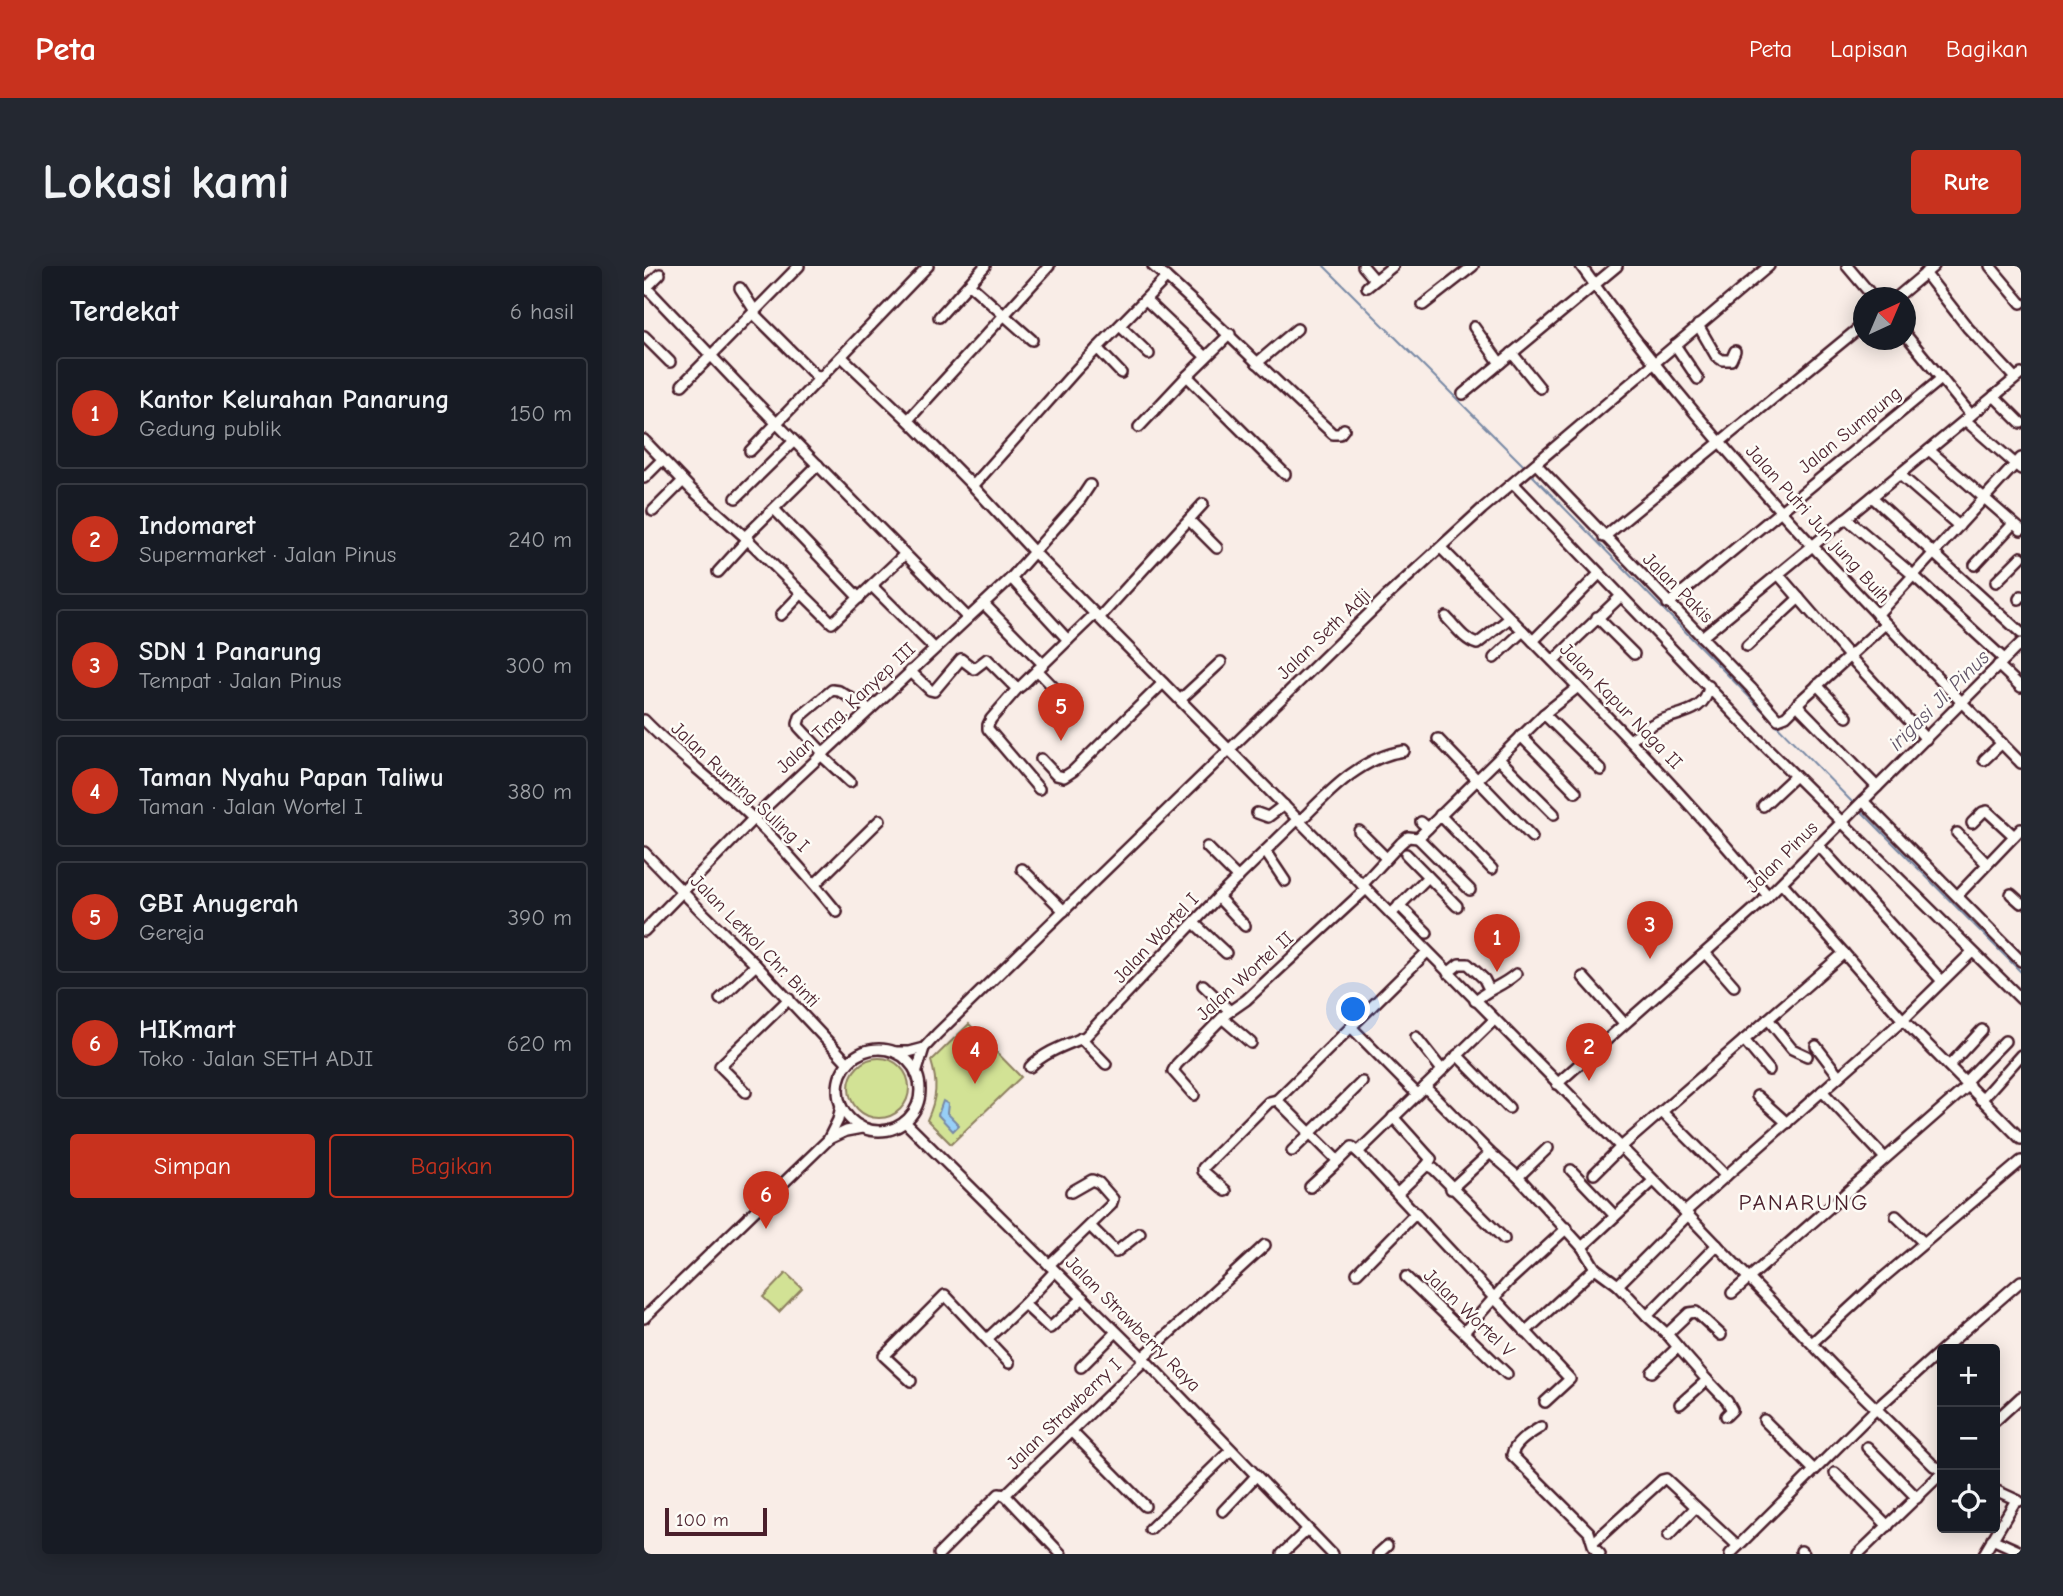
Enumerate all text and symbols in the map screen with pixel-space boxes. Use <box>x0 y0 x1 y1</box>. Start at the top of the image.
text: Peta <box>35 30 96 68</box>
text: Peta <box>1749 35 1792 63</box>
text: Lapisan <box>1830 35 1908 63</box>
text: Bagikan <box>1946 35 2028 63</box>
button: Rute <box>1911 150 2021 214</box>
text: Lokasi kami <box>42 154 290 210</box>
north arrow <box>1853 287 1916 350</box>
text: Terdekat <box>70 294 179 329</box>
text: 6 hasil <box>510 298 574 325</box>
street label: Jalan Sumpung <box>1794 382 1906 478</box>
text: Kantor Kelurahan Panarung <box>139 385 450 415</box>
text: 1 <box>90 400 100 427</box>
text: 150 m <box>510 400 572 427</box>
text: Gedung publik <box>139 415 281 442</box>
street label: Jalan Putri Jun jung Buih <box>1741 440 1895 608</box>
text: Indomaret <box>139 511 256 541</box>
text: 2 <box>89 526 101 553</box>
text: 240 m <box>508 526 572 553</box>
text: Supermarket · Jalan Pinus <box>139 541 396 568</box>
street label: Jalan Pakis <box>1638 548 1718 628</box>
street label: Jalan Seth Adji <box>1273 584 1375 684</box>
text: SDN 1 Panarung <box>139 637 322 667</box>
street label: Jalan Tmg. Kanyep III <box>772 638 920 778</box>
street label: Jalan Kapur Naga II <box>1555 638 1687 774</box>
water label: irigasi Jl. Pinus <box>1884 645 1994 755</box>
text: 3 <box>89 652 101 679</box>
text: 300 m <box>506 652 572 679</box>
text: Tempat · Jalan Pinus <box>139 667 342 694</box>
pin: 5 <box>1038 683 1084 741</box>
street label: Jalan Runting Suling I <box>666 717 814 857</box>
text: Taman Nyahu Papan Taliwu <box>139 763 444 793</box>
text: 4 <box>90 778 100 805</box>
text: 380 m <box>508 778 572 805</box>
text: Taman · Jalan Wortel I <box>139 793 363 820</box>
street label: Jalan Pinus <box>1742 816 1823 897</box>
street label: Jalan Letkol Chr. Binti <box>686 870 824 1012</box>
street label: Jalan Wortel I <box>1109 888 1203 988</box>
text: GBI Anugerah <box>139 889 299 919</box>
pin: 3 <box>1627 901 1673 959</box>
text: 5 <box>89 904 101 931</box>
text: 390 m <box>507 904 572 931</box>
pin: 1 <box>1474 914 1520 972</box>
text: Gereja <box>139 919 205 946</box>
street label: Jalan Wortel II <box>1192 927 1298 1025</box>
your location <box>1336 992 1370 1026</box>
text: HIKmart <box>139 1015 236 1045</box>
pin: 2 <box>1566 1023 1612 1081</box>
pin: 4 <box>952 1026 998 1084</box>
text: 6 <box>89 1030 101 1057</box>
text: 620 m <box>507 1030 572 1057</box>
text: Toko · Jalan SETH ADJI <box>139 1045 373 1072</box>
button: Simpan <box>70 1134 315 1198</box>
button: Bagikan <box>329 1134 574 1198</box>
pin: 6 <box>743 1171 789 1229</box>
district label: PANARUNG <box>1738 1189 1870 1216</box>
street label: Jalan Strawberry Raya <box>1061 1252 1205 1396</box>
street label: Jalan Wortel V <box>1419 1264 1520 1362</box>
map controls <box>1937 1344 2000 1533</box>
button: + <box>1937 1344 2000 1407</box>
street label: Jalan Strawberry I <box>1002 1354 1126 1474</box>
button: − <box>1937 1407 2000 1470</box>
button: locate <box>1937 1470 2000 1533</box>
scale bar <box>665 1505 766 1537</box>
text: 100 m <box>676 1509 729 1531</box>

